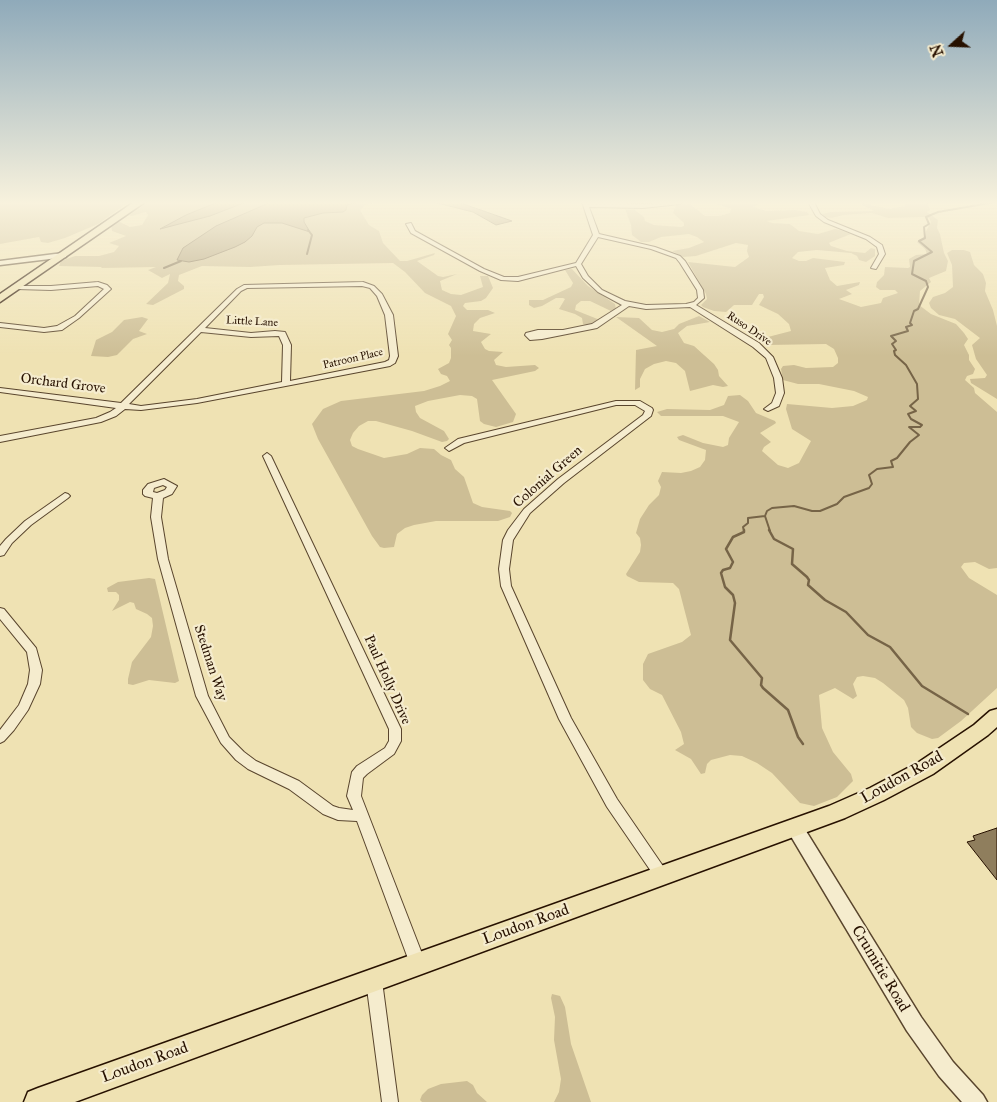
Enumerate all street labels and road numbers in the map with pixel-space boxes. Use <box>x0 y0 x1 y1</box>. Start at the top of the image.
street label: Ruso Drive <box>724 309 774 349</box>
street label: Little Lane <box>226 314 278 330</box>
street label: Patroon Place <box>322 346 384 372</box>
street label: Orchard Grove <box>20 370 106 398</box>
street label: Colonial Green <box>510 442 586 512</box>
street label: Stedman Way <box>190 623 230 703</box>
street label: Paul Holly Drive <box>360 633 414 727</box>
street label: Loudon Road <box>858 748 946 808</box>
street label: Loudon Road <box>480 900 572 950</box>
street label: Crumitie Road <box>847 922 913 1016</box>
street label: Loudon Road <box>99 1038 191 1088</box>

